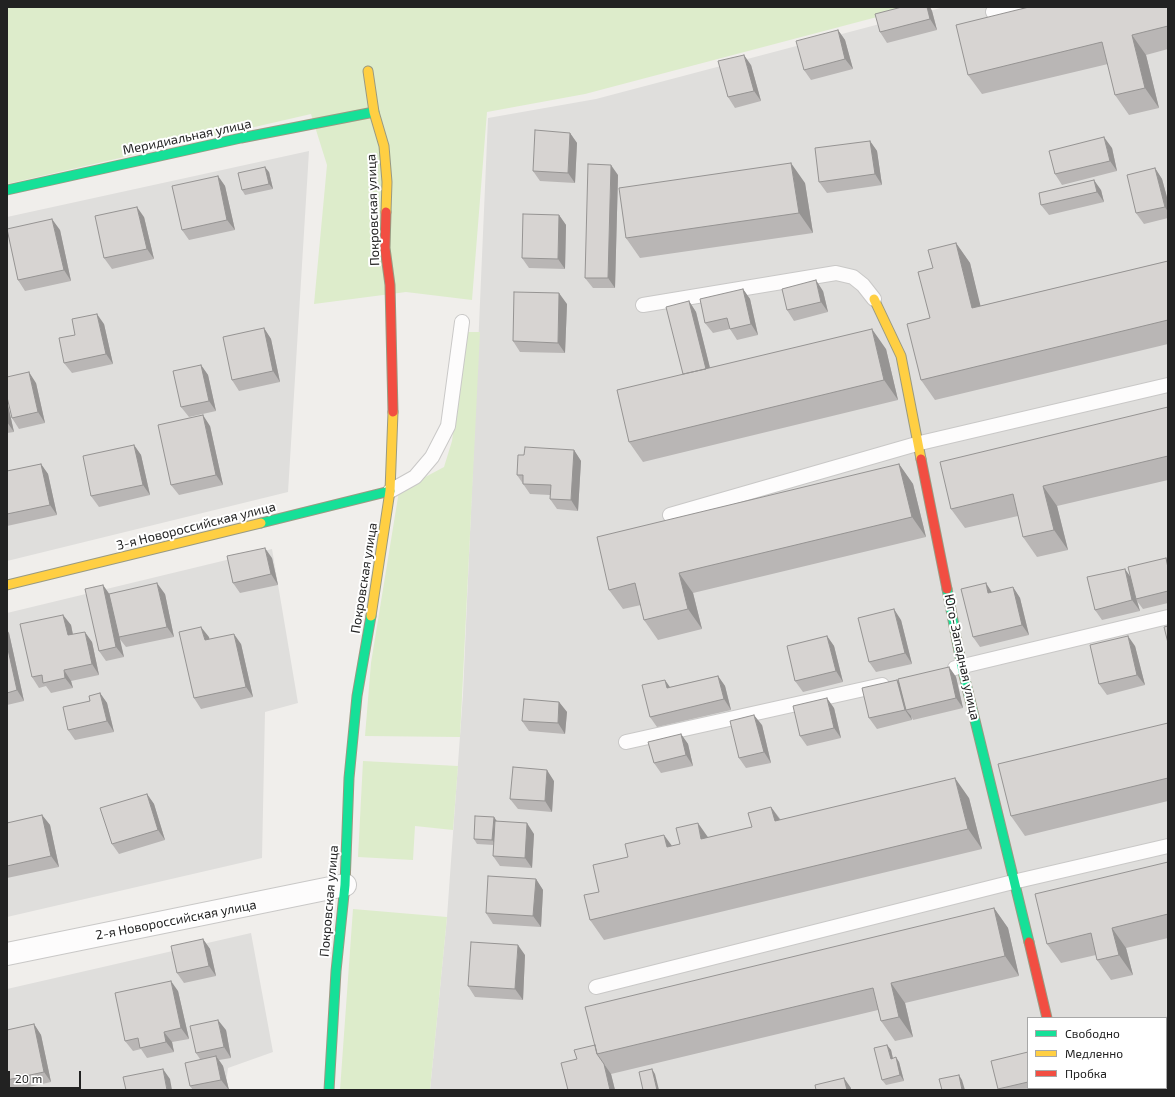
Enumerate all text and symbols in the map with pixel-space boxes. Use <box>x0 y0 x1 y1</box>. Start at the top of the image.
street label: Меридиальная улица <box>121 116 253 158</box>
street label: Покровская улица <box>363 154 383 266</box>
street label: 3-я Новороссийская улица <box>115 499 277 553</box>
street label: Покровская улица <box>348 521 380 635</box>
street label: Юго-Западная улица <box>941 592 983 722</box>
street label: Покровская улица <box>316 844 342 958</box>
street label: 2-я Новороссийская улица <box>94 897 258 943</box>
legend <box>1027 1017 1167 1089</box>
text: Свободно <box>1065 1026 1120 1040</box>
text: Медленно <box>1065 1046 1123 1060</box>
scale bar <box>10 1063 83 1089</box>
text: Пробка <box>1065 1066 1107 1080</box>
text: 20 m <box>15 1071 42 1085</box>

